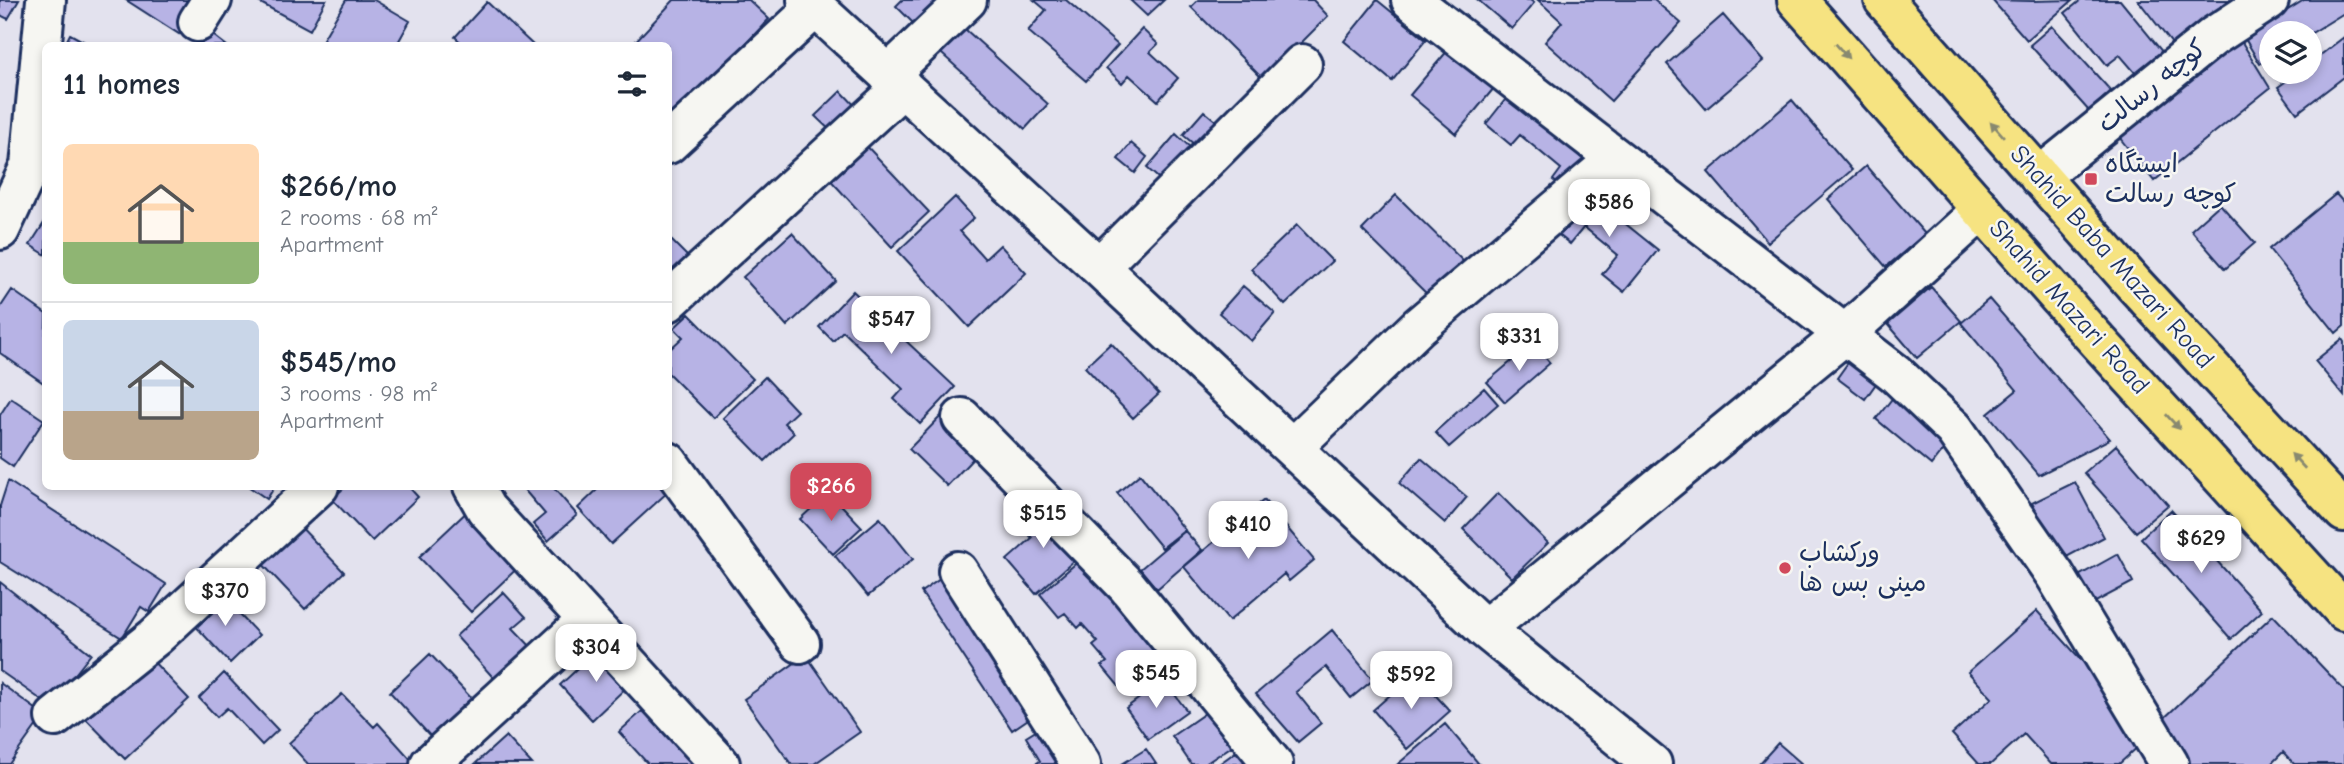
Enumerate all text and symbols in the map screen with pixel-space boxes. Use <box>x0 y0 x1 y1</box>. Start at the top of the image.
map controls <box>2259 21 2322 84</box>
button: layers <box>2259 21 2322 84</box>
street label: کوچه رسالت <box>2091 33 2213 139</box>
one-way arrow <box>1834 42 1850 60</box>
icon: filters <box>613 65 651 103</box>
text: 11 homes <box>63 67 180 102</box>
one-way arrow <box>1989 120 2005 138</box>
street label: Shahid Baba Mazari Road <box>2004 139 2220 375</box>
place label: ایستگاه کوچه رسالت <box>2105 148 2236 209</box>
text: $266/mo <box>280 169 397 204</box>
marker: ایستگاه کوچه رسالت <box>2083 171 2099 187</box>
icon: home <box>119 172 203 256</box>
pin: $586 <box>1568 180 1650 239</box>
text: $586 <box>1584 188 1634 215</box>
text: 2 rooms · 68 m² <box>280 204 438 231</box>
street label: Shahid Mazari Road <box>1983 214 2155 400</box>
text: Apartment <box>280 231 383 258</box>
pin: $547 <box>850 296 932 356</box>
text: $547 <box>867 305 915 332</box>
pin: $331 <box>1478 314 1560 373</box>
text: $331 <box>1496 322 1542 349</box>
text: $545/mo <box>280 345 397 380</box>
icon: home <box>119 348 203 432</box>
text: 3 rooms · 98 m² <box>280 380 437 407</box>
text: Apartment <box>280 407 383 434</box>
one-way arrow <box>2165 413 2181 431</box>
one-way arrow <box>2290 453 2306 470</box>
pin: $266 <box>790 463 872 523</box>
text: $266 <box>806 472 856 499</box>
pin: $515 <box>1002 490 1084 550</box>
text: $515 <box>1019 499 1067 526</box>
pin: $410 <box>1207 502 1289 561</box>
text: $410 <box>1225 510 1271 537</box>
pin: $629 <box>2160 516 2242 575</box>
text: $629 <box>2176 524 2226 551</box>
place label: ورکشاب مینی بس ها <box>1799 538 1926 599</box>
marker: ورکشاب مینی بس ها <box>1777 560 1793 576</box>
pin: $370 <box>184 568 266 628</box>
text: $370 <box>201 577 249 604</box>
pin: $304 <box>555 624 637 684</box>
text: $304 <box>571 633 621 660</box>
pin: $545 <box>1115 650 1197 710</box>
pin: $592 <box>1370 652 1452 711</box>
text: $545 <box>1131 659 1181 686</box>
text: $592 <box>1386 660 1436 687</box>

